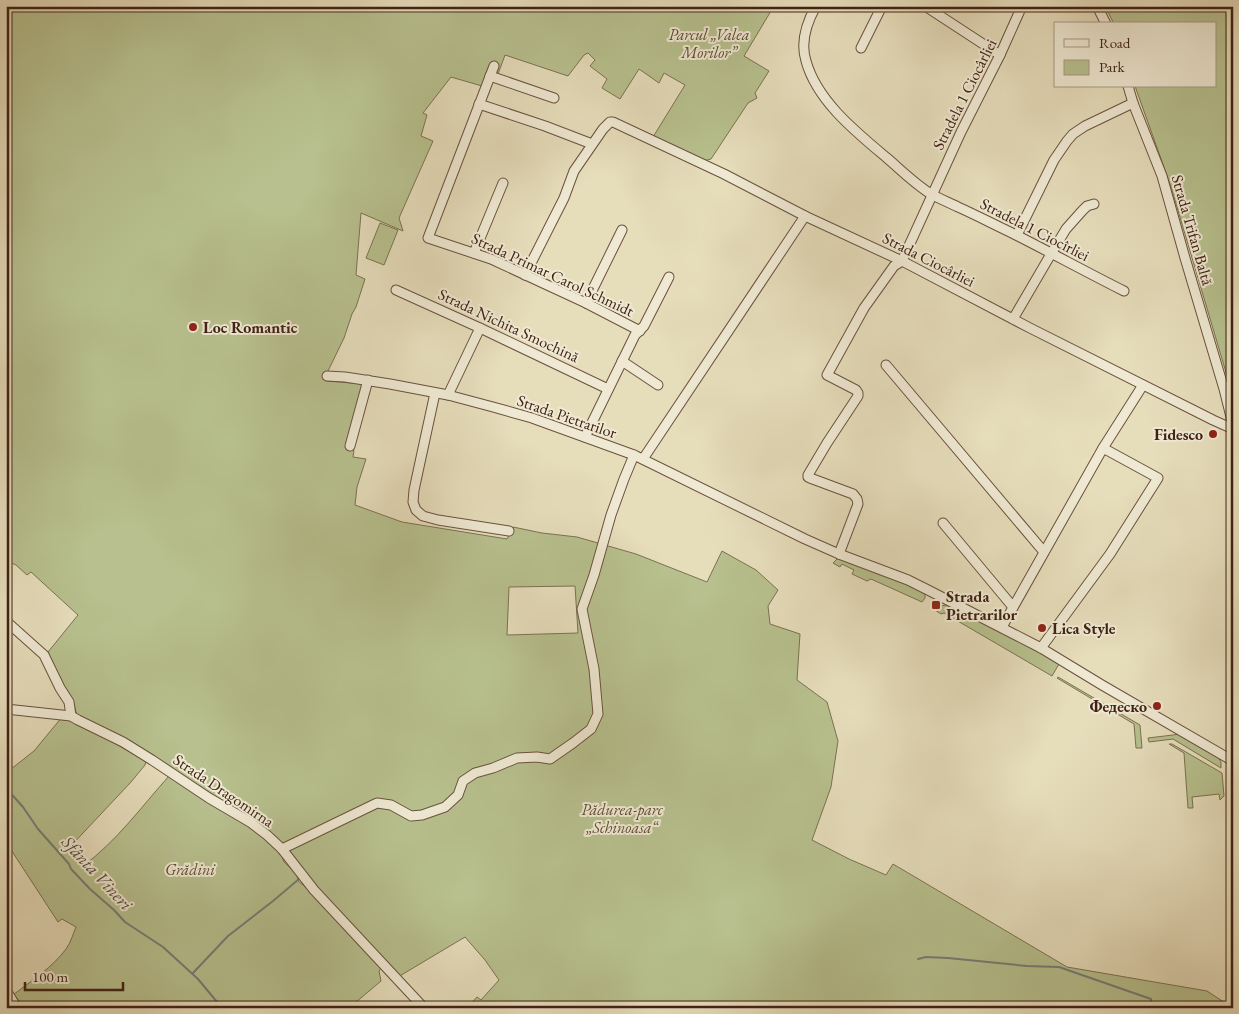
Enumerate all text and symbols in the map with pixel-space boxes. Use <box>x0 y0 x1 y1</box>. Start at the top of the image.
legend <box>1054 22 1216 88</box>
park label: Parcul „Valea Morilor” <box>668 24 750 63</box>
text: Road <box>1099 33 1131 52</box>
street label: Stradela 1 Ciocârliei <box>927 35 1002 153</box>
text: Park <box>1099 57 1126 76</box>
street label: Strada Trifan Baltă <box>1167 172 1218 288</box>
street label: Stradela 1 Ciocîrliei <box>977 193 1093 266</box>
street label: Strada Ciocârliei <box>879 227 979 292</box>
street label: Strada Primar Carol Schmidt <box>468 228 637 321</box>
street label: Strada Nichita Smochină <box>435 284 583 368</box>
place label: Loc Romantic <box>203 317 298 338</box>
marker: Loc Romantic <box>187 321 199 333</box>
street label: Strada Pietrarilor <box>514 390 620 444</box>
place label: Fidesco <box>1154 424 1203 445</box>
marker: Fidesco <box>1207 428 1219 440</box>
place label: Strada Pietrarilor <box>946 586 1017 625</box>
marker: Strada Pietrarilor <box>930 599 942 611</box>
place label: Lica Style <box>1052 618 1116 639</box>
marker: Lica Style <box>1036 622 1048 634</box>
place label: Федеско <box>1090 696 1147 717</box>
marker: Федеско <box>1151 700 1163 712</box>
street label: Strada Dragomirna <box>169 749 279 832</box>
park label: Pădurea-parc „Schinoasa“ <box>581 799 664 838</box>
water label: Sfânta Vineri <box>56 830 138 916</box>
park label: Grădini <box>165 859 216 880</box>
scale bar <box>25 959 122 991</box>
text: 100 m <box>32 967 69 986</box>

